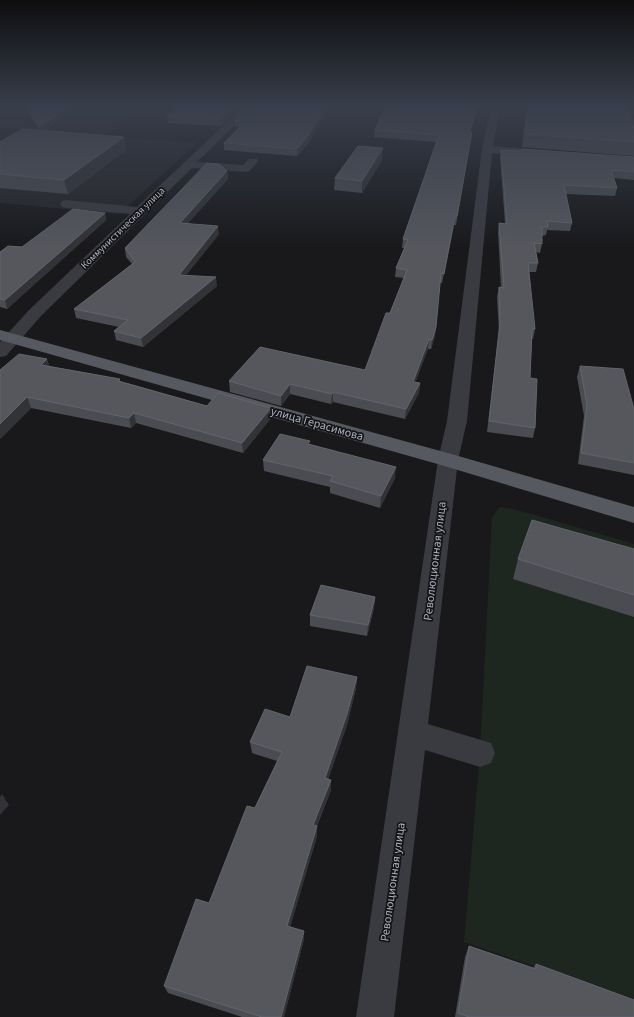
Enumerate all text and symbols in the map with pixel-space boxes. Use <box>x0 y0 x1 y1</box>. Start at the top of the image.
street label: Коммунистическая улица <box>78 184 168 272</box>
street label: улица Герасимова <box>269 403 365 445</box>
street label: Революционная улица <box>419 500 451 622</box>
street label: Революционная улица <box>376 821 410 943</box>

